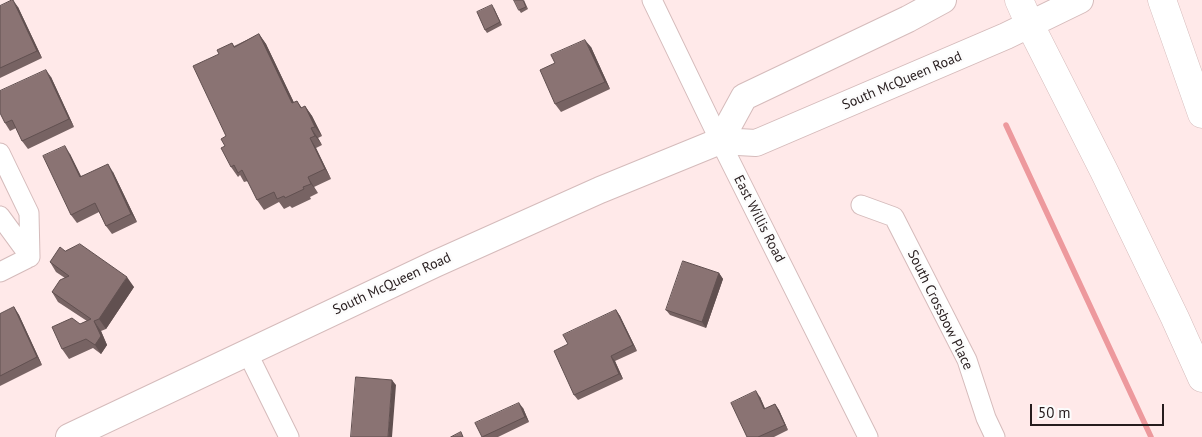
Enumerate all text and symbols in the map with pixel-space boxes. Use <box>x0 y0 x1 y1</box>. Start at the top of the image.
street label: South McQueen Road <box>840 48 964 114</box>
street label: East Willis Road <box>730 173 788 265</box>
street label: South Crossbow Place <box>904 247 976 373</box>
street label: South McQueen Road <box>330 249 454 319</box>
scale bar <box>1032 394 1166 426</box>
text: 50 m <box>1038 403 1071 422</box>

